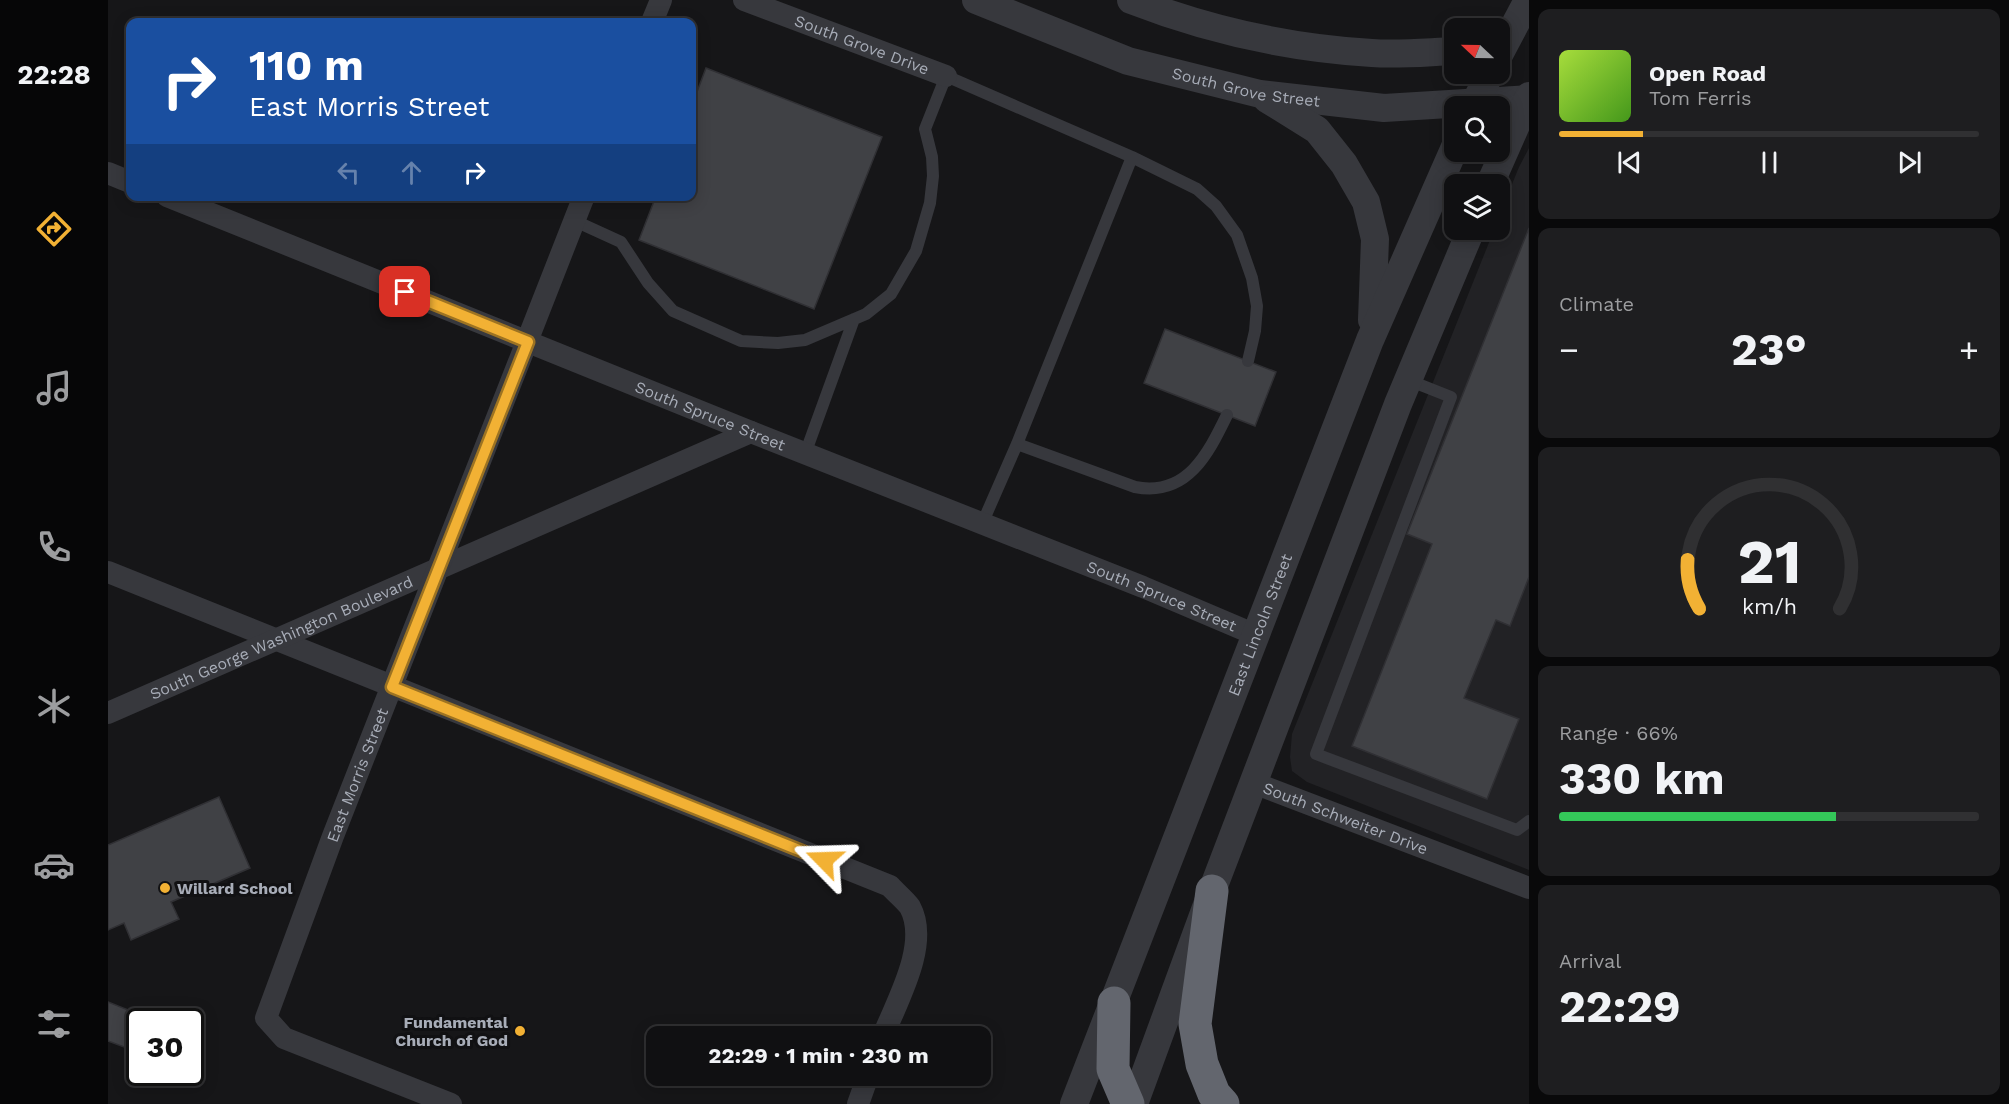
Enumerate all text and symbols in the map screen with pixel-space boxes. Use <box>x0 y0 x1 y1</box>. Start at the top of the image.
street label: South Grove Drive <box>792 11 932 79</box>
north arrow <box>1444 18 1510 84</box>
map controls <box>1444 18 1510 240</box>
text: 110 m <box>249 41 364 90</box>
icon: right <box>150 42 228 120</box>
text: 22:28 <box>17 59 91 91</box>
text: Open Road <box>1649 61 1766 86</box>
street label: South Grove Street <box>1170 63 1321 111</box>
text: Tom Ferris <box>1649 86 1752 110</box>
text: East Morris Street <box>249 91 489 123</box>
button: search <box>1444 96 1510 162</box>
icon: previous <box>1613 146 1646 179</box>
icon: pause <box>1753 146 1786 179</box>
icon: next <box>1893 146 1926 179</box>
icon: left <box>332 156 365 189</box>
icon: ahead <box>395 156 428 189</box>
icon: right <box>458 156 491 189</box>
button: layers <box>1444 174 1510 240</box>
icon: directions <box>33 208 75 250</box>
pin <box>379 266 430 317</box>
icon: arrive <box>388 275 421 308</box>
text: Climate <box>1559 292 1634 316</box>
text: 23° <box>1731 323 1807 376</box>
text: − <box>1559 330 1579 369</box>
text: + <box>1959 330 1979 369</box>
icon: music <box>33 367 75 409</box>
street label: South Spruce Street <box>632 377 788 455</box>
text: 21 <box>1737 525 1801 598</box>
icon: phone <box>33 526 75 568</box>
street label: East Lincoln Street <box>1224 551 1296 699</box>
street label: South Spruce Street <box>1084 557 1240 636</box>
street label: South George Washington Boulevard <box>147 572 416 704</box>
text: km/h <box>1741 594 1797 619</box>
icon: climate <box>33 685 75 727</box>
street label: East Morris Street <box>323 705 392 845</box>
text: Range · 66% <box>1559 721 1678 745</box>
text: 330 km <box>1559 752 1725 805</box>
street label: South Schweiter Drive <box>1260 778 1430 858</box>
position arrow <box>792 828 856 892</box>
icon: car <box>33 844 75 886</box>
place label: Willard School <box>177 879 293 898</box>
marker: Willard School <box>158 881 172 895</box>
text: Arrival <box>1559 949 1621 973</box>
text: 22:29 <box>1559 980 1681 1033</box>
icon: filters <box>33 1003 75 1045</box>
speed limit sign: 30 <box>126 1008 204 1086</box>
place label: Fundamental Church of God <box>395 1013 509 1050</box>
marker: Fundamental Church of God <box>513 1024 527 1038</box>
text: 22:29 · 1 min · 230 m <box>708 1043 929 1068</box>

